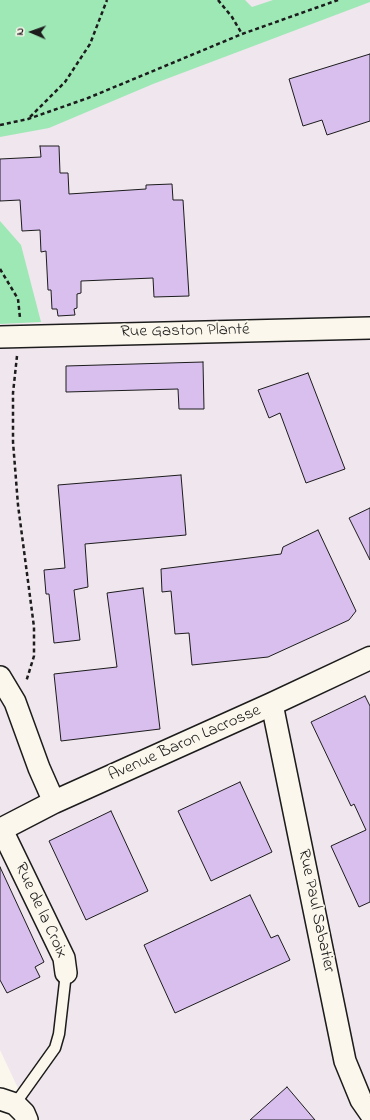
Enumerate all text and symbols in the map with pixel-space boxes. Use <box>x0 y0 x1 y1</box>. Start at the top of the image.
north arrow <box>12 12 52 52</box>
text: N <box>12 28 28 36</box>
street label: Rue Gaston Planté <box>120 321 250 343</box>
street label: Avenue Baron Lacrosse <box>106 701 264 787</box>
street label: Rue Paul Sabatier <box>292 847 338 975</box>
street label: Rue de la Croix <box>9 860 71 962</box>

